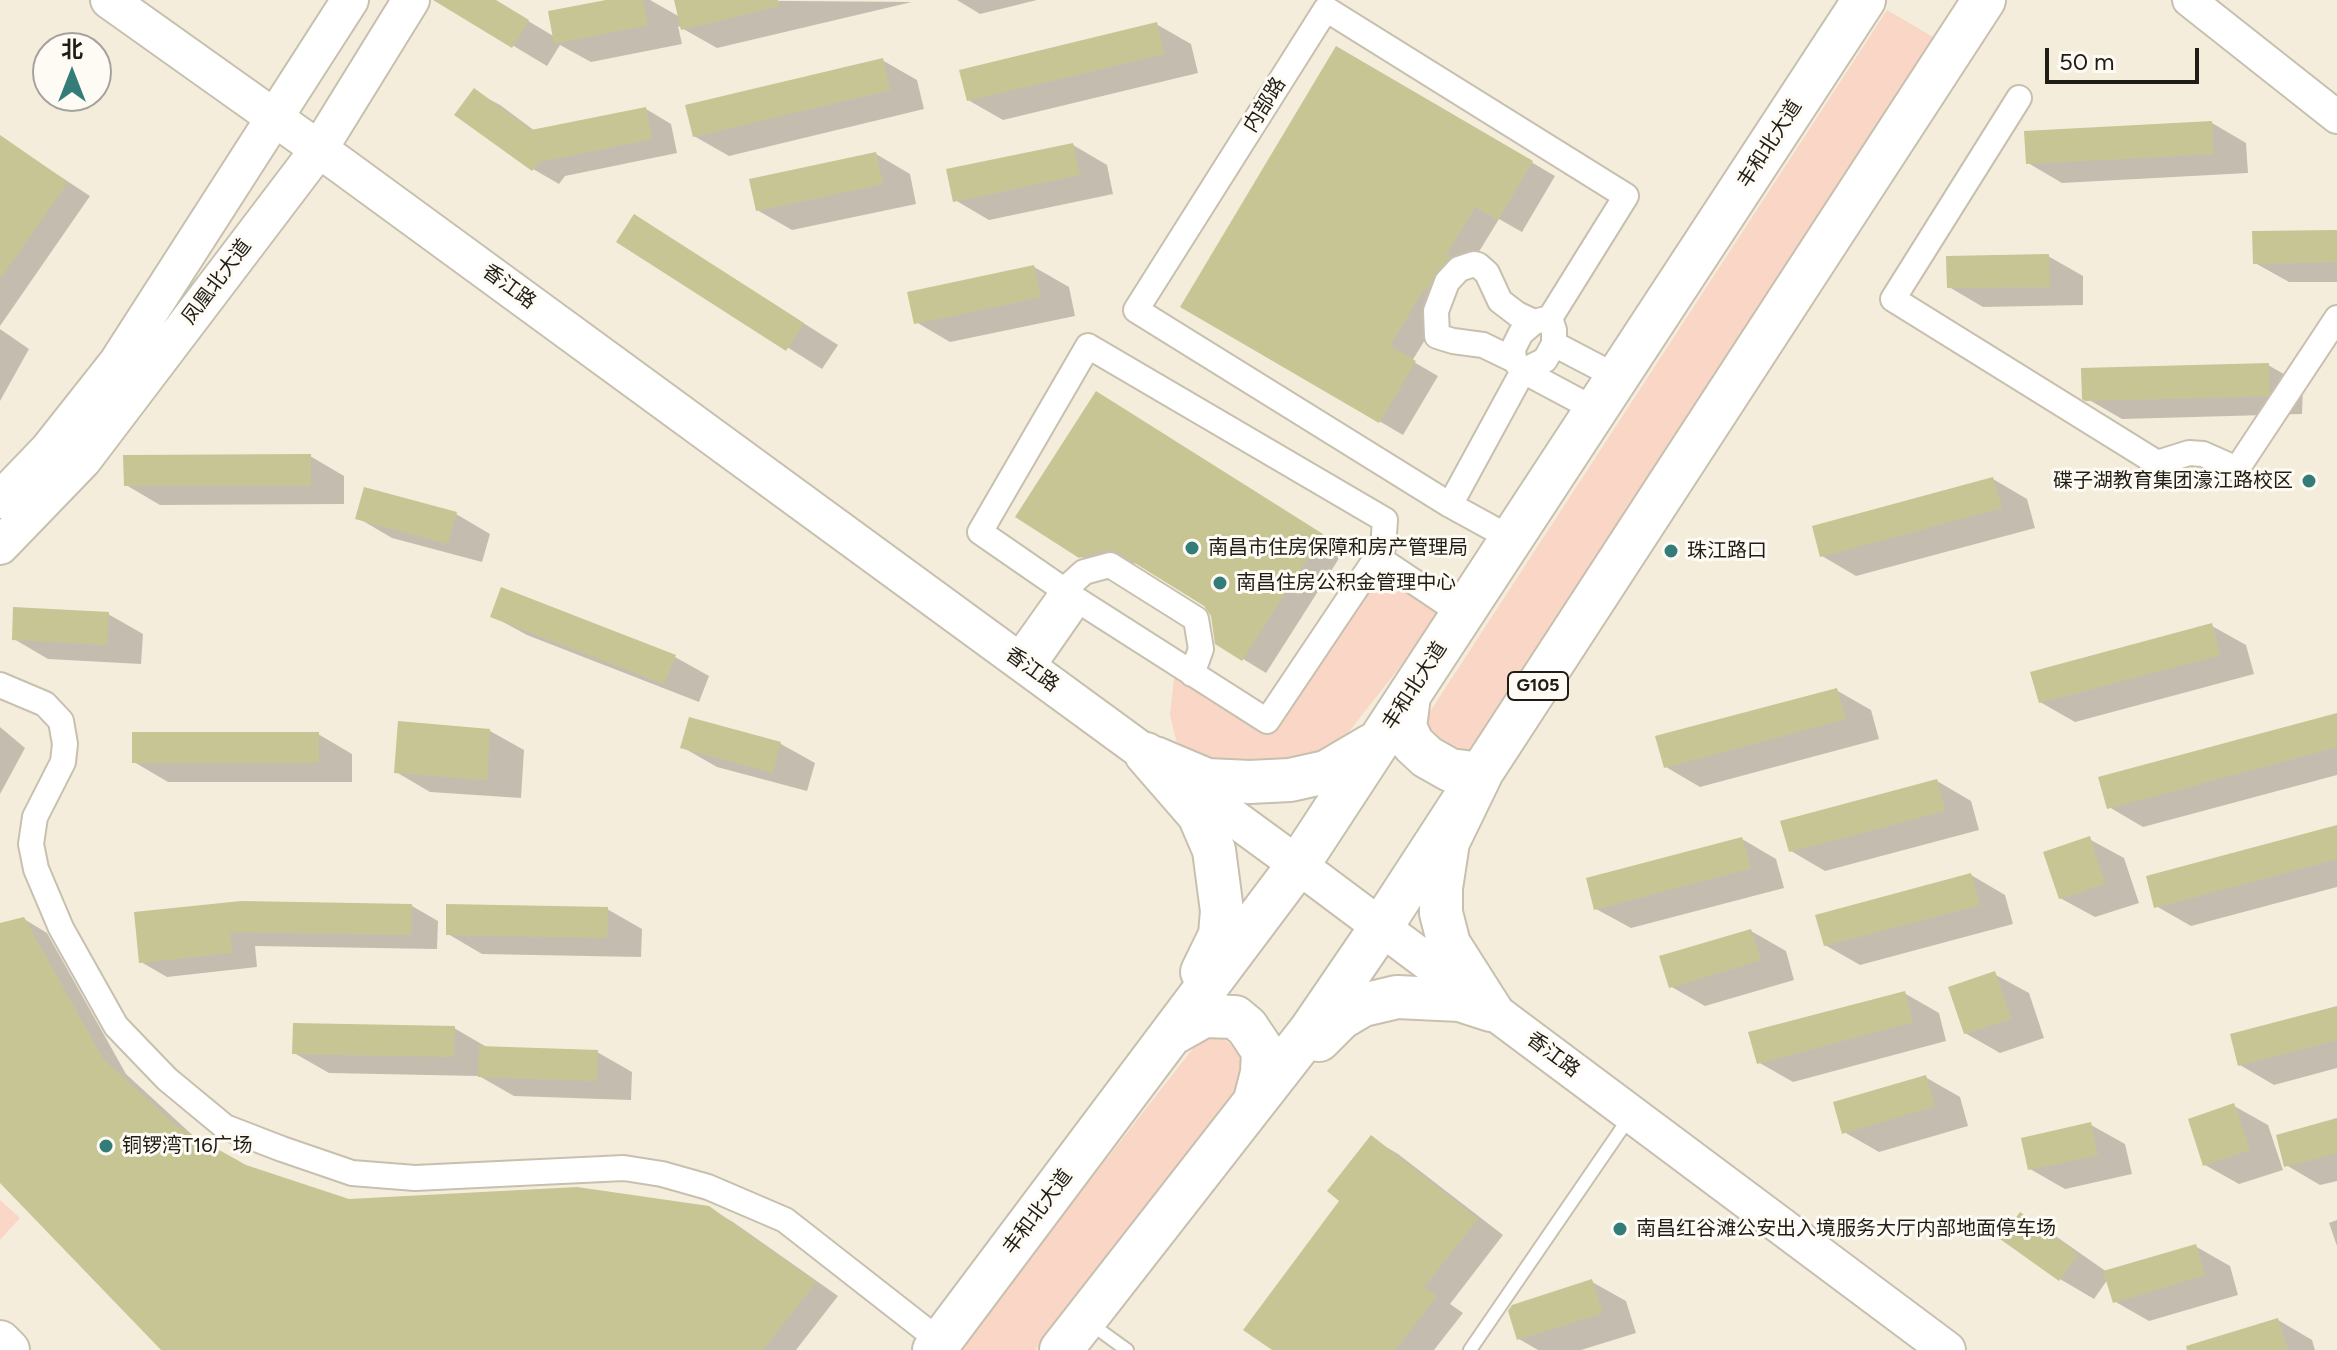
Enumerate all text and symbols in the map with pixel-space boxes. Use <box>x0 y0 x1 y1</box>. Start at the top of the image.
north arrow <box>32 32 112 112</box>
scale bar <box>2049 32 2203 82</box>
text: 北 <box>61 36 83 63</box>
text: 50 m <box>2059 47 2115 76</box>
street label: 内部路 <box>1239 73 1291 137</box>
street label: 丰和北大道 <box>1733 96 1807 192</box>
street label: 凤凰北大道 <box>177 235 257 329</box>
street label: 香江路 <box>478 260 540 314</box>
place label: 碟子湖教育集团濠江路校区 <box>2053 469 2293 493</box>
marker: 碟子湖教育集团濠江路校区 <box>2300 472 2318 490</box>
place label: 南昌市住房保障和房产管理局 <box>1208 536 1468 560</box>
marker: 南昌市住房保障和房产管理局 <box>1183 539 1201 557</box>
place label: 珠江路口 <box>1687 539 1767 563</box>
marker: 珠江路口 <box>1662 542 1680 560</box>
place label: 南昌住房公积金管理中心 <box>1236 571 1456 595</box>
marker: 南昌住房公积金管理中心 <box>1211 574 1229 592</box>
street label: 丰和北大道 <box>1378 638 1452 734</box>
street label: 香江路 <box>1001 643 1063 697</box>
road number: G105 <box>1508 672 1568 700</box>
street label: 香江路 <box>1522 1027 1584 1083</box>
place label: 铜锣湾T16广场 <box>122 1134 253 1158</box>
marker: 铜锣湾T16广场 <box>97 1137 115 1155</box>
street label: 丰和北大道 <box>998 1165 1078 1259</box>
place label: 南昌红谷滩公安出入境服务大厅内部地面停车场 <box>1636 1217 2056 1241</box>
marker: 南昌红谷滩公安出入境服务大厅内部地面停车场 <box>1611 1220 1629 1238</box>

